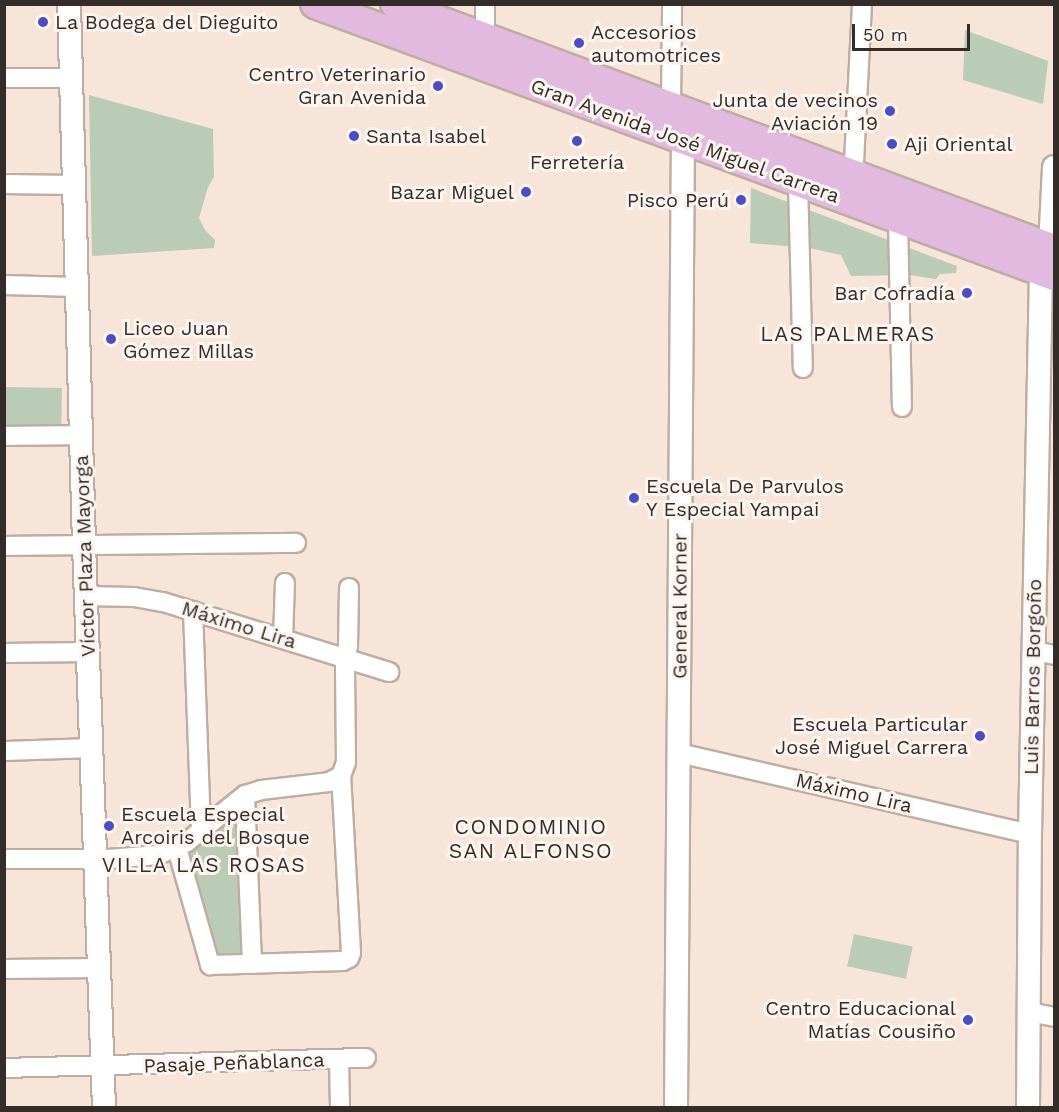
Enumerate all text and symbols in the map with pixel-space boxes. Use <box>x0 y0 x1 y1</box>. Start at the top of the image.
place label: La Bodega del Dieguito <box>55 10 280 34</box>
scale bar <box>855 12 974 50</box>
marker: La Bodega del Dieguito <box>36 15 50 29</box>
place label: Accesorios automotrices <box>591 20 721 67</box>
text: 50 m <box>863 24 908 45</box>
marker: Accesorios automotrices <box>572 36 586 50</box>
place label: Centro Veterinario Gran Avenida <box>248 62 426 109</box>
street label: Gran Avenida José Miguel Carrera <box>526 73 844 209</box>
marker: Centro Veterinario Gran Avenida <box>431 79 445 93</box>
place label: Junta de vecinos Aviación 19 <box>711 88 878 135</box>
marker: Junta de vecinos Aviación 19 <box>883 104 897 118</box>
place label: Santa Isabel <box>366 124 486 148</box>
marker: Santa Isabel <box>347 129 361 143</box>
place label: Aji Oriental <box>904 132 1013 156</box>
marker: Ferretería <box>570 134 584 148</box>
marker: Aji Oriental <box>885 137 899 151</box>
place label: Ferretería <box>530 150 624 174</box>
place label: Bazar Miguel <box>390 180 514 204</box>
marker: Bazar Miguel <box>519 185 533 199</box>
place label: Pisco Perú <box>627 188 729 212</box>
marker: Pisco Perú <box>734 193 748 207</box>
place label: Bar Cofradía <box>834 281 955 305</box>
marker: Bar Cofradía <box>960 286 974 300</box>
place label: Liceo Juan Gómez Millas <box>123 316 254 363</box>
district label: LAS PALMERAS <box>760 321 936 347</box>
marker: Liceo Juan Gómez Millas <box>104 332 118 346</box>
street label: Víctor Plaza Mayorga <box>69 454 101 658</box>
place label: Escuela De Parvulos Y Especial Yampai <box>646 474 844 521</box>
marker: Escuela De Parvulos Y Especial Yampai <box>627 491 641 505</box>
street label: General Korner <box>668 533 692 679</box>
street label: Luis Barros Borgoño <box>1019 579 1047 775</box>
street label: Máximo Lira <box>179 596 299 654</box>
place label: Escuela Particular José Miguel Carrera <box>774 712 968 759</box>
marker: Escuela Particular José Miguel Carrera <box>973 729 987 743</box>
street label: Máximo Lira <box>794 768 914 818</box>
place label: Escuela Especial Arcoiris del Bosque <box>121 802 310 849</box>
district label: CONDOMINIO SAN ALFONSO <box>448 814 614 864</box>
marker: Escuela Especial Arcoiris del Bosque <box>102 819 116 833</box>
district label: VILLA LAS ROSAS <box>101 852 307 878</box>
place label: Centro Educacional Matías Cousiño <box>765 996 956 1043</box>
marker: Centro Educacional Matías Cousiño <box>961 1013 975 1027</box>
street label: Pasaje Peñablanca <box>143 1048 325 1078</box>

